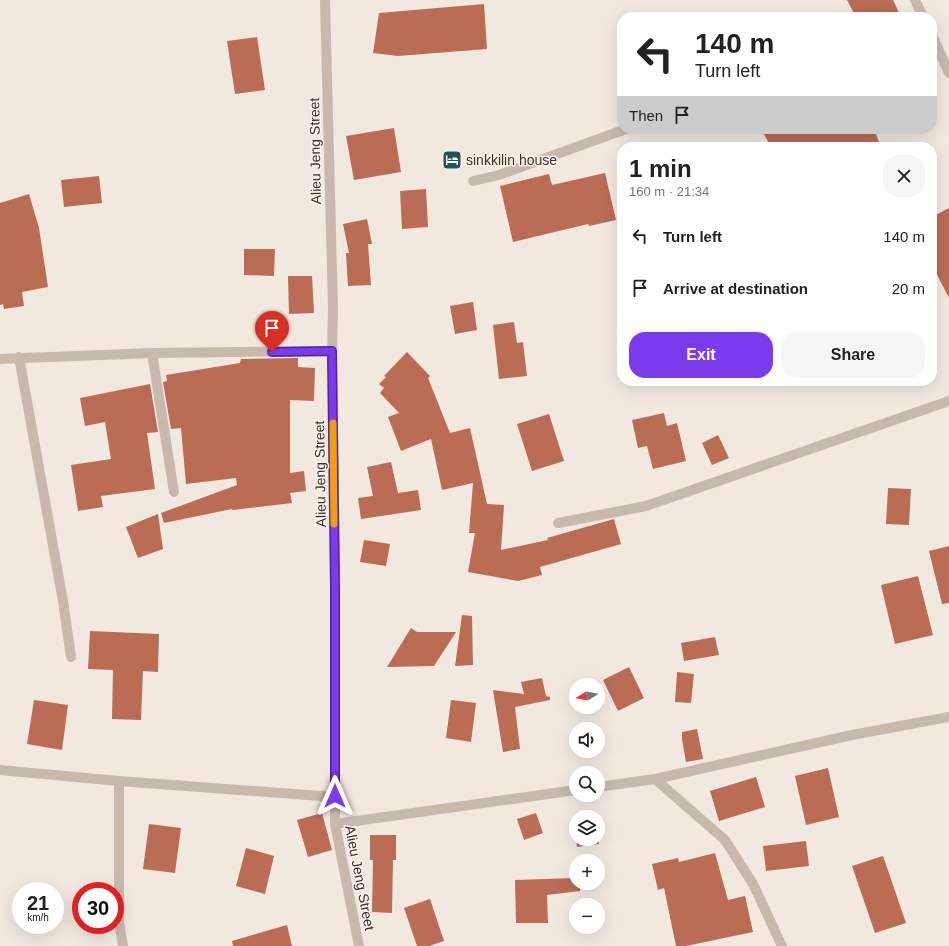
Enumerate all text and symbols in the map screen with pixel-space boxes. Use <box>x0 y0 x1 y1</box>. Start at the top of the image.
icon: left <box>629 28 681 80</box>
text: 140 m <box>695 28 774 59</box>
text: Turn left <box>695 61 760 81</box>
street label: Alieu Jeng Street <box>306 97 324 204</box>
icon: arrive <box>671 104 693 126</box>
text: Then <box>629 107 663 124</box>
hotel icon: sinkkilin house <box>441 149 463 171</box>
place label: sinkkilin house <box>466 152 557 168</box>
text: 1 min <box>629 155 692 182</box>
button: close <box>883 155 925 197</box>
text: 160 m · 21:34 <box>629 184 709 199</box>
icon: left <box>629 225 651 247</box>
text: Turn left <box>663 228 722 245</box>
text: 140 m <box>883 228 925 245</box>
icon: arrive <box>629 277 651 299</box>
text: Arrive at destination <box>663 280 808 297</box>
text: 20 m <box>892 280 925 297</box>
pin <box>255 311 289 352</box>
icon: arrive <box>261 317 283 339</box>
button: Exit <box>629 332 773 378</box>
button: Share <box>781 332 925 378</box>
street label: Alieu Jeng Street <box>311 420 329 527</box>
north arrow <box>569 678 605 714</box>
map controls <box>569 678 605 934</box>
button: sound <box>569 722 605 758</box>
button: search <box>569 766 605 802</box>
position arrow <box>314 775 356 817</box>
button: layers <box>569 810 605 846</box>
street label: Alieu Jeng Street <box>342 824 378 932</box>
button: + <box>569 854 605 890</box>
speed limit sign: 30 <box>72 882 124 934</box>
text: 21 <box>27 892 49 914</box>
button: − <box>569 898 605 934</box>
text: km/h <box>27 912 49 923</box>

